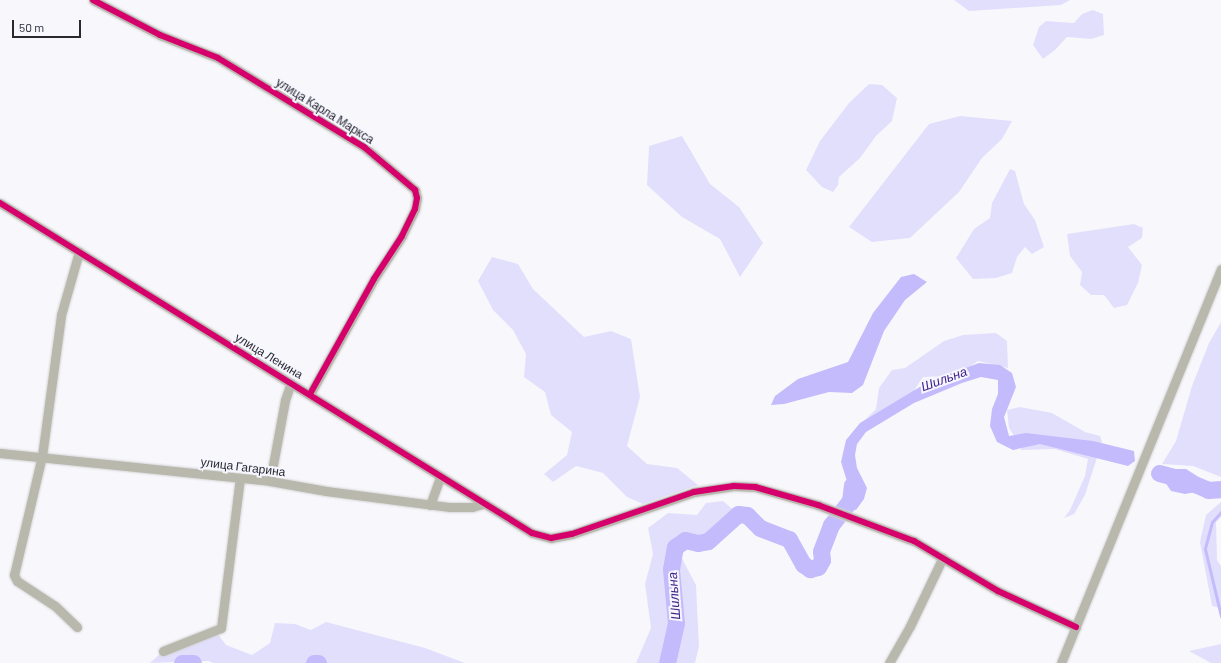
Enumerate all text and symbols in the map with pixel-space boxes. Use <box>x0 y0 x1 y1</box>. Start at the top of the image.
scale bar <box>14 12 83 38</box>
text: 50 m <box>19 20 44 34</box>
street label: улица Карла Маркса <box>273 75 377 147</box>
street label: улица Ленина <box>232 330 306 382</box>
water label: Шильна <box>919 364 969 394</box>
street label: улица Гагарина <box>200 455 286 479</box>
water label: Шильна <box>665 572 683 620</box>

